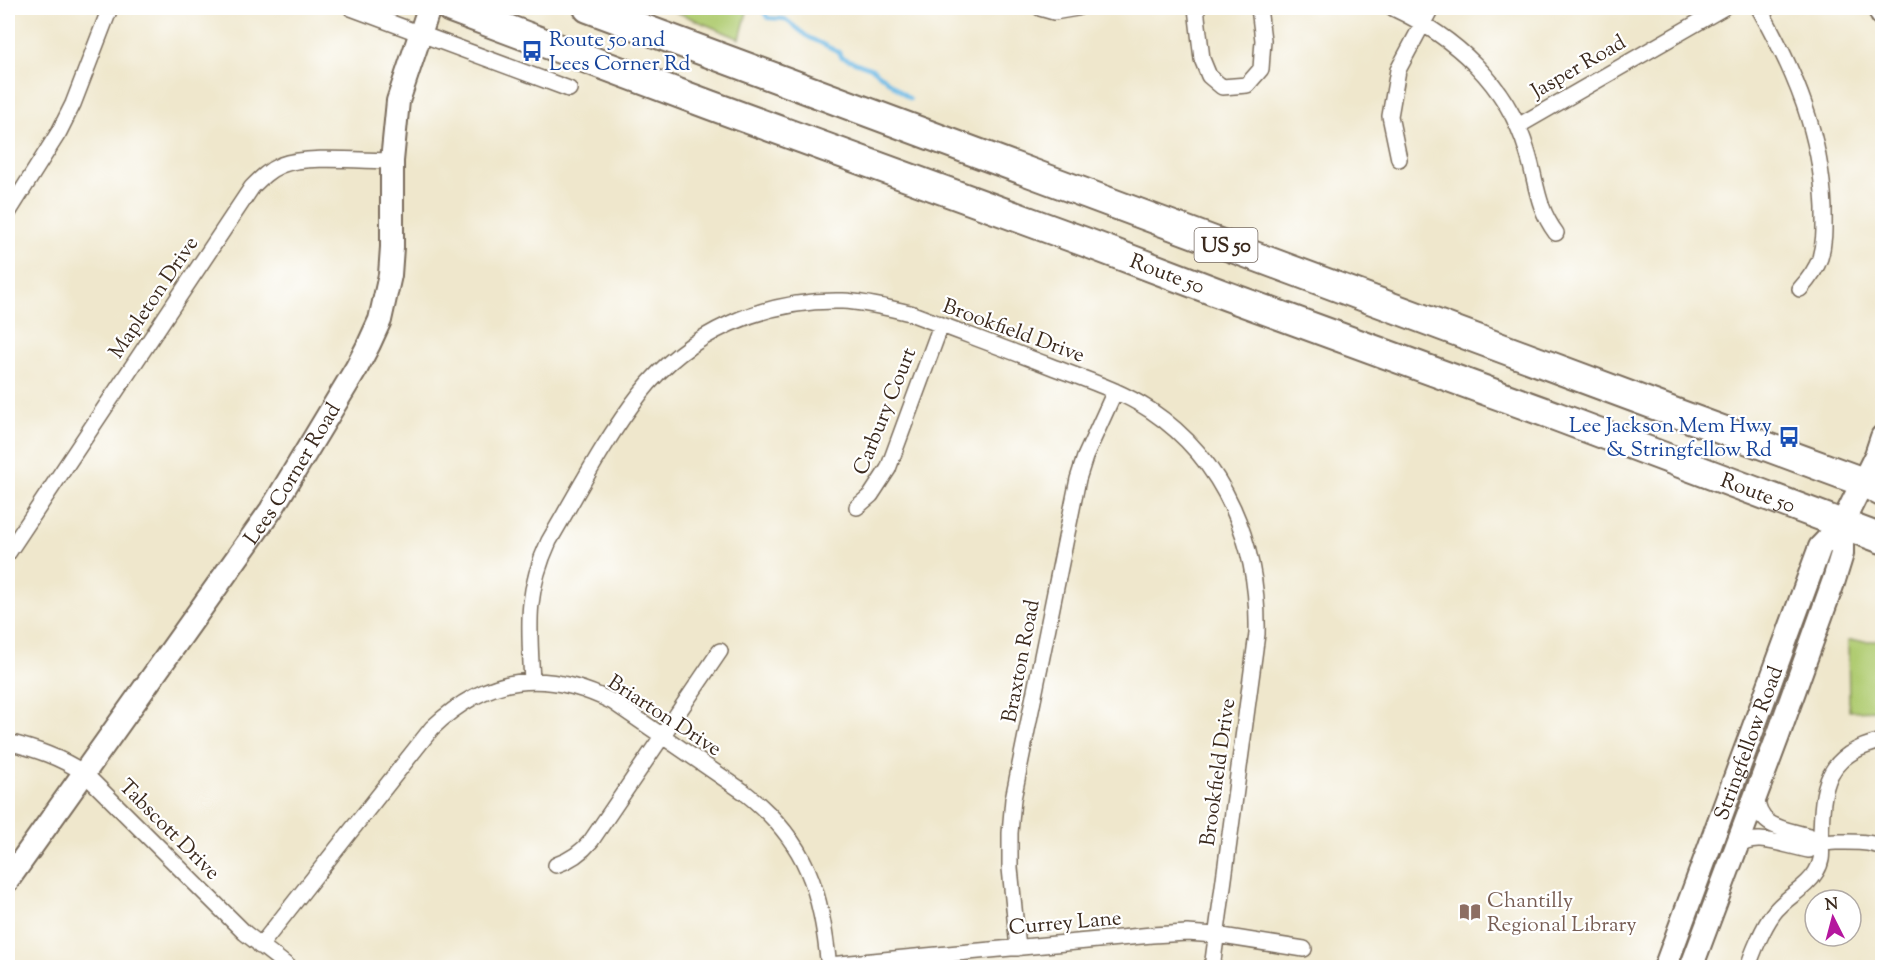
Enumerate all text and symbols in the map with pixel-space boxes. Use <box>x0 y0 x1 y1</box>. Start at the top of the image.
place label: Route 50 and Lees Corner Rd <box>549 26 690 80</box>
street label: Jasper Road <box>1525 28 1632 107</box>
bus stop icon: Route 50 and Lees Corner Rd <box>520 39 544 63</box>
road number: US 50 <box>1194 228 1258 262</box>
street label: Mapleton Drive <box>103 231 207 365</box>
street label: Route 50 <box>1125 247 1208 303</box>
street label: Brookfield Drive <box>938 292 1088 371</box>
street label: Carbury Court <box>847 344 925 480</box>
street label: Lees Corner Road <box>238 398 349 552</box>
place label: Lee Jackson Mem Hwy & Stringfellow Rd <box>1569 412 1773 466</box>
bus stop icon: Lee Jackson Mem Hwy & Stringfellow Rd <box>1777 425 1801 449</box>
street label: Route 50 <box>1716 466 1799 522</box>
street label: Braxton Road <box>995 597 1049 726</box>
street label: Stringfellow Road <box>1708 662 1792 825</box>
street label: Briarton Drive <box>601 669 727 765</box>
street label: Brookfield Drive <box>1194 696 1244 848</box>
street label: Tabscott Drive <box>111 773 226 888</box>
place label: Chantilly Regional Library <box>1487 887 1637 941</box>
north arrow <box>1803 888 1863 948</box>
text: N <box>1824 893 1839 918</box>
library icon: Chantilly Regional Library <box>1458 900 1482 924</box>
street label: Currey Lane <box>1007 904 1123 944</box>

